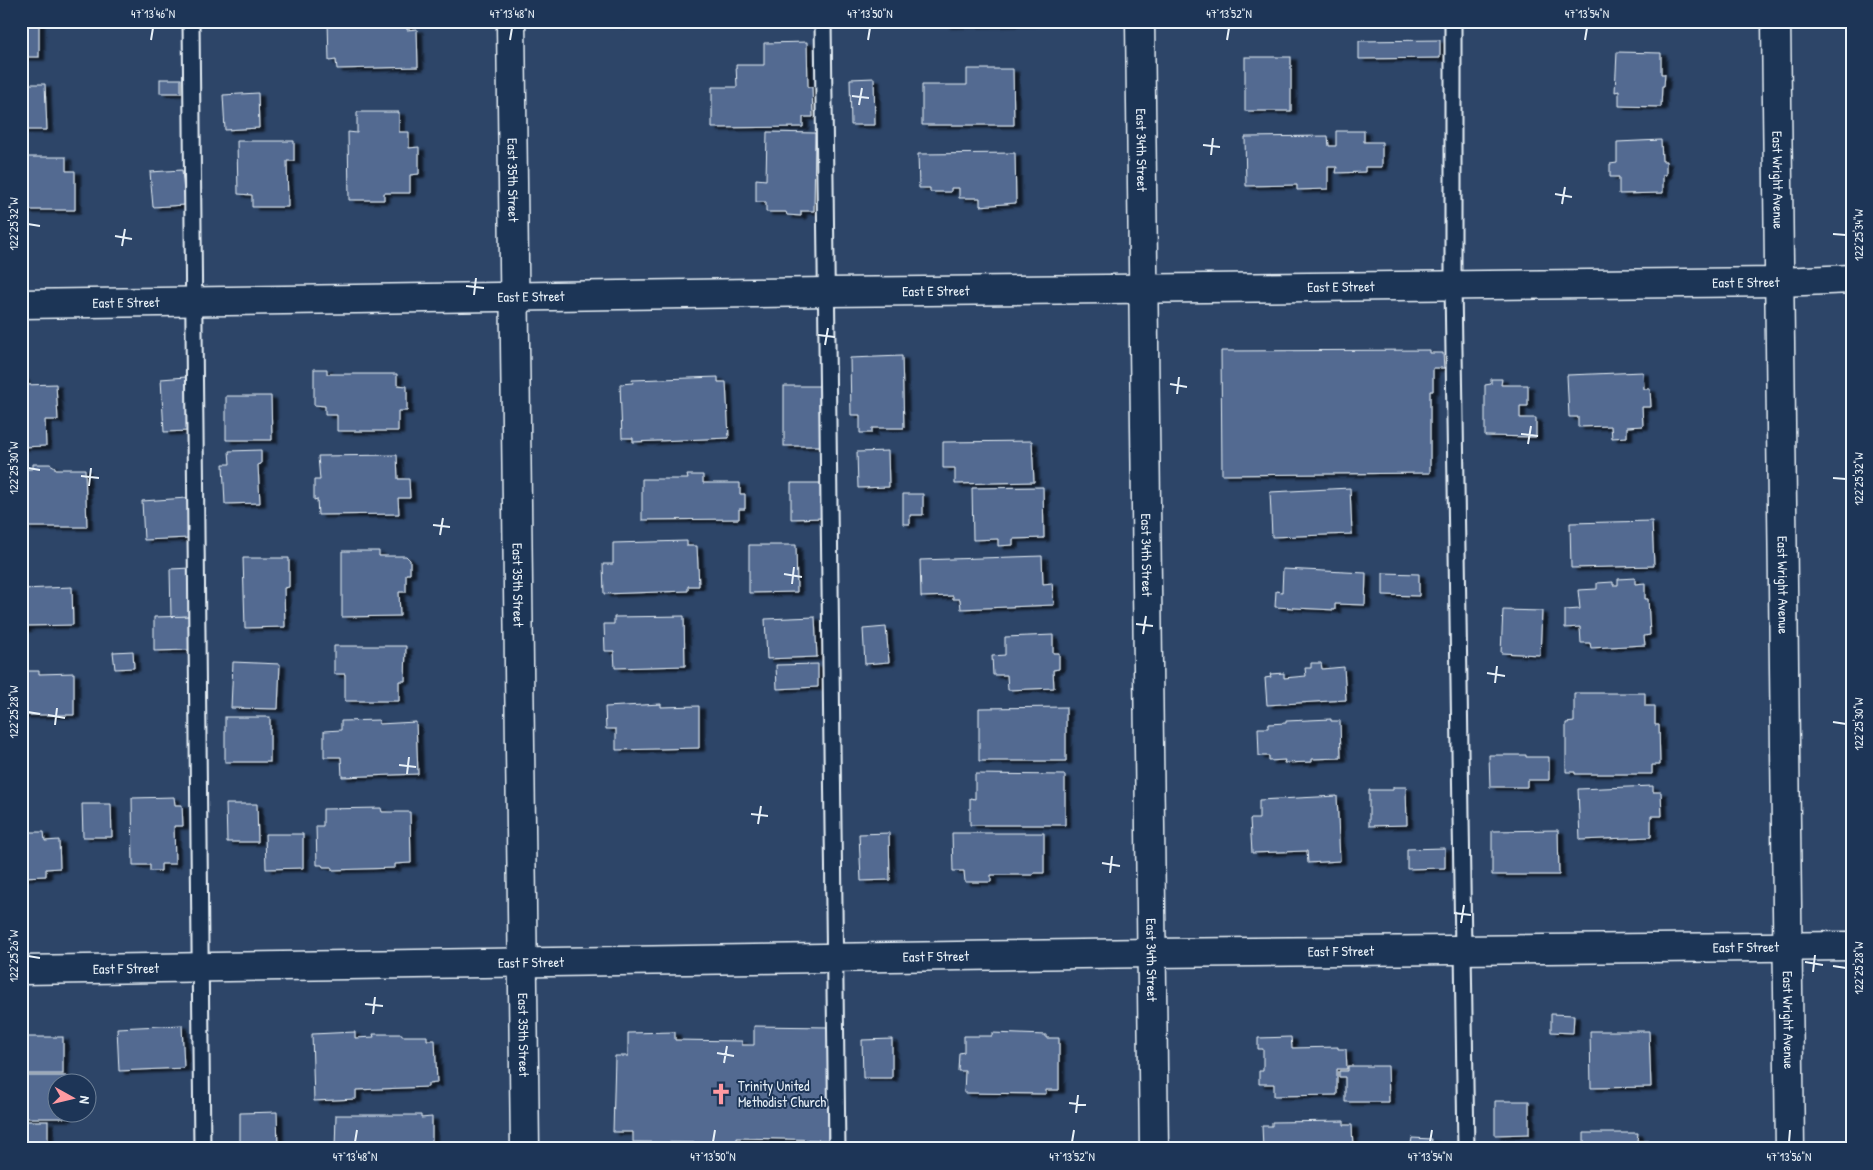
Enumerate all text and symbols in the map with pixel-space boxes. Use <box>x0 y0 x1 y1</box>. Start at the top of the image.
text: 47°13'46"N <box>131 5 175 22</box>
text: 47°13'48"N <box>490 5 534 22</box>
text: 47°13'50"N <box>847 5 893 22</box>
text: 47°13'52"N <box>1206 5 1252 22</box>
text: 47°13'54"N <box>1565 5 1609 22</box>
street label: East 34th Street <box>1132 108 1152 192</box>
street label: East Wright Avenue <box>1768 131 1789 230</box>
street label: East 35th Street <box>503 138 523 222</box>
text: 122°25'32"W <box>5 197 22 251</box>
text: 122°25'34"W <box>1850 208 1867 261</box>
street label: East E Street <box>1712 272 1780 292</box>
street label: East E Street <box>1307 276 1375 296</box>
street label: East E Street <box>902 281 970 300</box>
street label: East E Street <box>497 286 565 306</box>
street label: East E Street <box>92 292 160 312</box>
text: 122°25'30"W <box>5 441 22 494</box>
text: 122°25'32"W <box>1850 452 1867 506</box>
street label: East 34th Street <box>1137 513 1157 597</box>
street label: East Wright Avenue <box>1773 536 1794 635</box>
street label: East 35th Street <box>508 543 529 627</box>
text: 122°25'28"W <box>5 685 22 738</box>
text: 122°25'30"W <box>1850 697 1867 750</box>
street label: East 34th Street <box>1142 918 1162 1002</box>
text: 122°25'26"W <box>5 929 22 982</box>
street label: East F Street <box>1713 937 1779 956</box>
street label: East F Street <box>1308 941 1374 960</box>
text: 122°25'28"W <box>1850 941 1867 994</box>
street label: East F Street <box>903 946 969 966</box>
street label: East F Street <box>498 952 564 972</box>
street label: East F Street <box>93 958 159 978</box>
street label: East Wright Avenue <box>1778 971 1799 1069</box>
street label: East 35th Street <box>514 993 534 1077</box>
north arrow <box>48 1072 98 1122</box>
place label: Trinity United Methodist Church <box>738 1076 826 1111</box>
church icon: Trinity United Methodist Church <box>708 1081 734 1107</box>
text: N <box>75 1095 95 1105</box>
text: 47°13'48"N <box>333 1148 377 1165</box>
text: 47°13'50"N <box>690 1148 736 1165</box>
text: 47°13'52"N <box>1049 1148 1095 1165</box>
text: 47°13'54"N <box>1408 1148 1452 1165</box>
text: 47°13'56"N <box>1767 1148 1811 1165</box>

